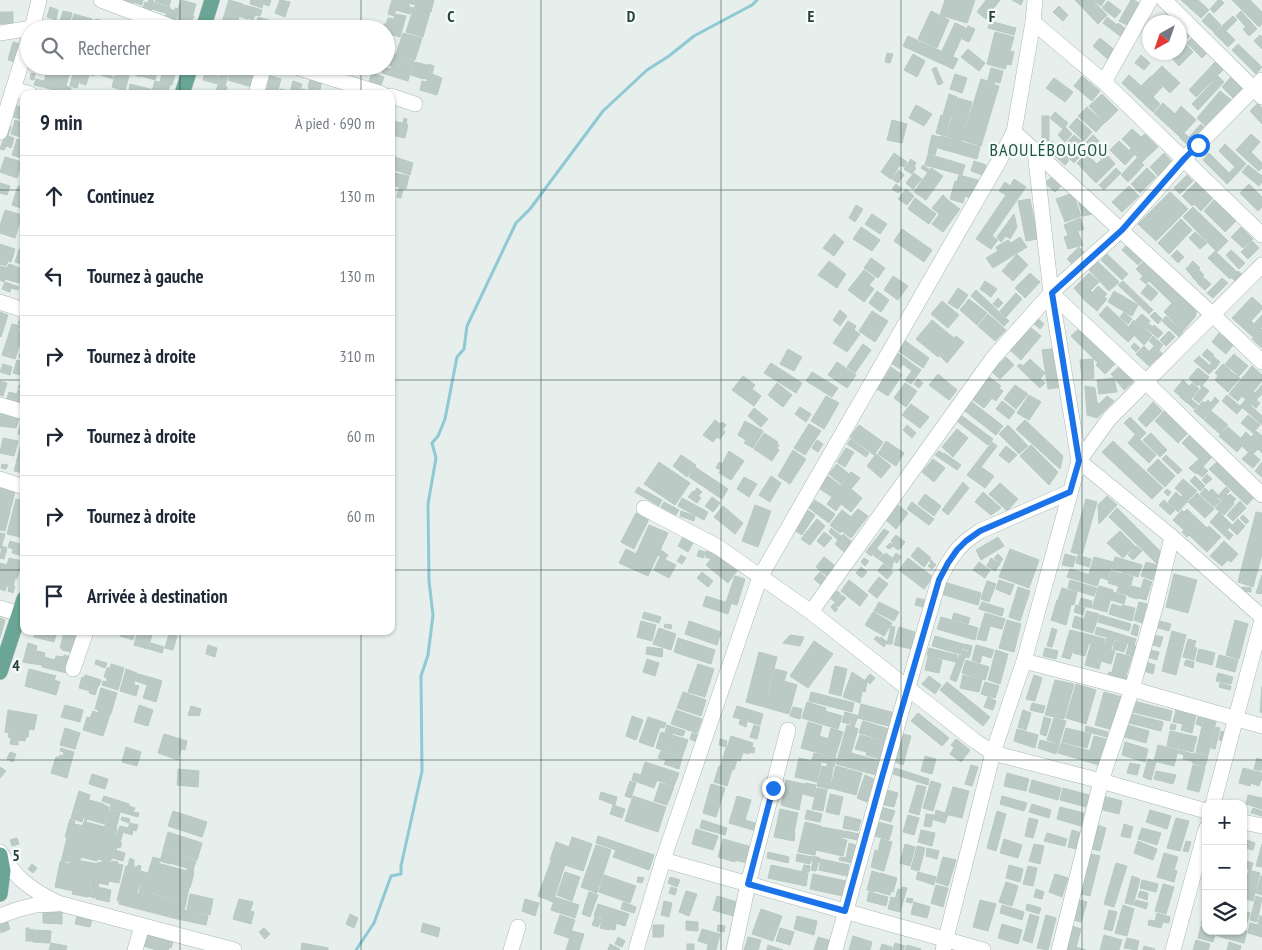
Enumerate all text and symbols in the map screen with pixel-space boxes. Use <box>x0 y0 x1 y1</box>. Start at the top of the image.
text: C <box>447 6 455 26</box>
text: D <box>627 6 636 26</box>
text: E <box>808 6 815 26</box>
text: F <box>989 6 996 26</box>
north arrow <box>1142 15 1187 60</box>
search box <box>20 20 395 75</box>
icon: search <box>38 34 66 62</box>
text: Rechercher <box>78 36 150 60</box>
text: 9 min <box>40 109 82 136</box>
text: À pied · 690 m <box>295 113 375 133</box>
route start <box>1187 134 1210 157</box>
district label: BAOULÉBOUGOU <box>990 138 1108 161</box>
icon: ahead <box>40 182 68 210</box>
text: Continuez <box>87 184 154 208</box>
text: 130 m <box>340 186 375 206</box>
icon: left <box>40 262 68 290</box>
text: Tournez à gauche <box>87 264 204 288</box>
text: 130 m <box>340 266 375 286</box>
icon: right <box>40 342 68 370</box>
text: Tournez à droite <box>87 344 196 368</box>
text: 310 m <box>340 346 375 366</box>
icon: right <box>40 422 68 450</box>
text: Tournez à droite <box>87 424 196 448</box>
text: 60 m <box>347 426 375 446</box>
icon: right <box>40 502 68 530</box>
text: Tournez à droite <box>87 504 196 528</box>
text: 60 m <box>347 506 375 526</box>
icon: arrive <box>40 582 68 610</box>
text: Arrivée à destination <box>87 584 228 608</box>
text: 4 <box>12 655 20 675</box>
route end <box>762 777 785 800</box>
map controls <box>1202 800 1247 935</box>
button: + <box>1202 800 1247 845</box>
text: 5 <box>12 845 20 865</box>
button: − <box>1202 845 1247 890</box>
button: layers <box>1202 890 1247 935</box>

